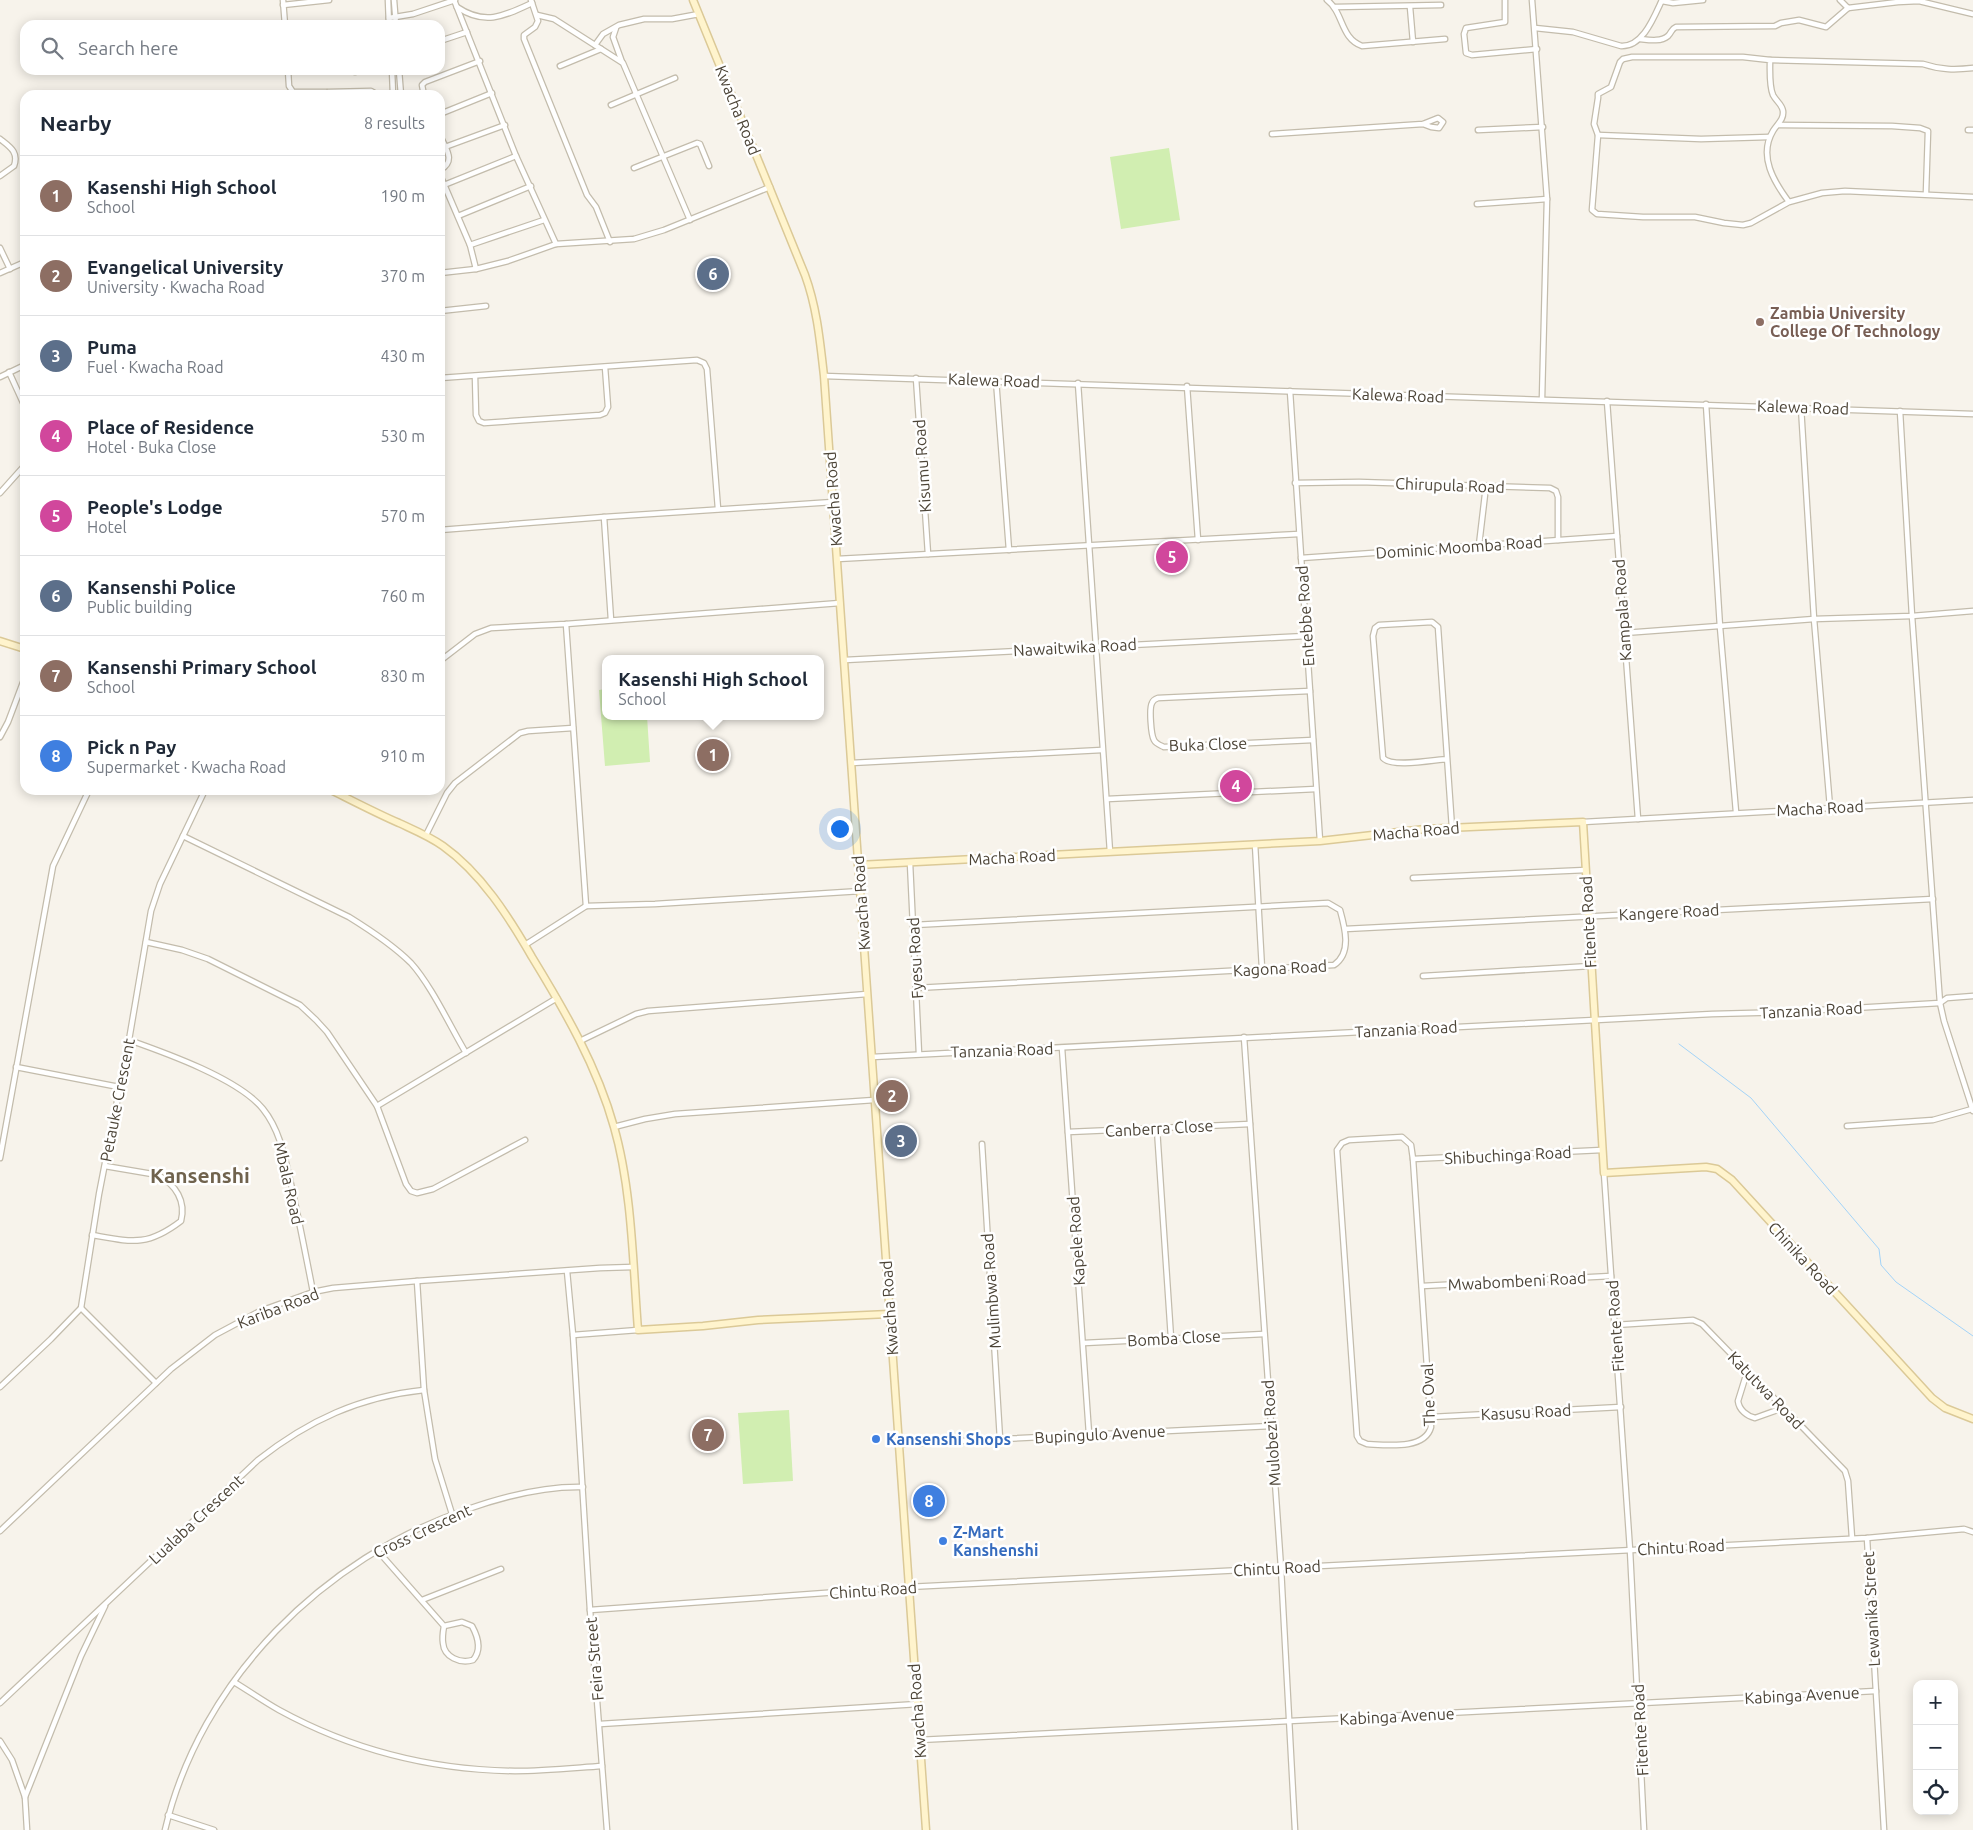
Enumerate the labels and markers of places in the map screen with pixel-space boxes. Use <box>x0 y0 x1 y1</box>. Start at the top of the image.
pin: 6 <box>697 255 729 293</box>
place label: Zambia University College Of Technology <box>1770 304 1941 340</box>
marker: Zambia University College Of Technology <box>1754 316 1766 328</box>
pin: 5 <box>1156 538 1188 576</box>
pin: 1 <box>697 736 729 774</box>
pin: 4 <box>1220 767 1252 805</box>
pin: 2 <box>876 1077 908 1115</box>
pin: 3 <box>885 1122 917 1160</box>
pin: 7 <box>692 1416 724 1454</box>
place label: Kansenshi Shops <box>886 1430 1011 1448</box>
marker: Kansenshi Shops <box>870 1433 882 1445</box>
pin: 8 <box>913 1482 945 1520</box>
place label: Z-Mart Kanshenshi <box>953 1523 1038 1559</box>
marker: Z-Mart Kanshenshi <box>937 1535 949 1547</box>

